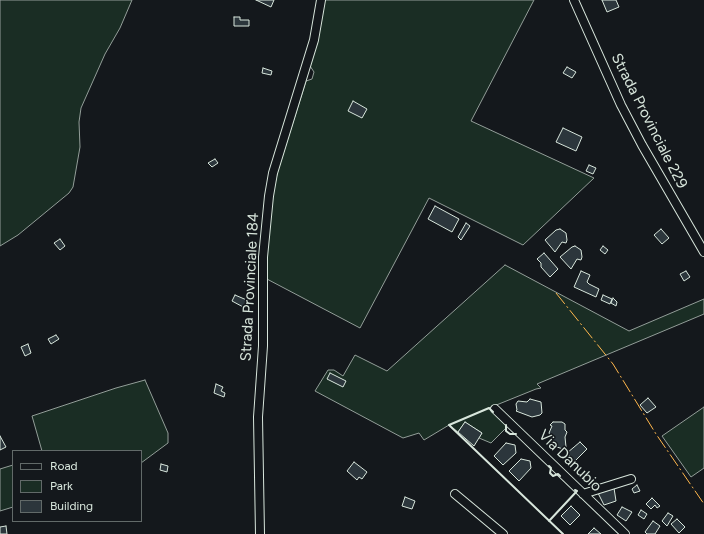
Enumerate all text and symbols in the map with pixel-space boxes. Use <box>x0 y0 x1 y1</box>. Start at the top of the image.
street label: Strada Provinciale 229 <box>607 50 691 192</box>
street label: Strada Provinciale 184 <box>237 212 263 362</box>
street label: Via Danubio <box>535 426 605 496</box>
legend <box>12 450 142 522</box>
text: Road <box>50 459 78 473</box>
text: Park <box>50 479 73 493</box>
text: Building <box>50 499 93 513</box>

